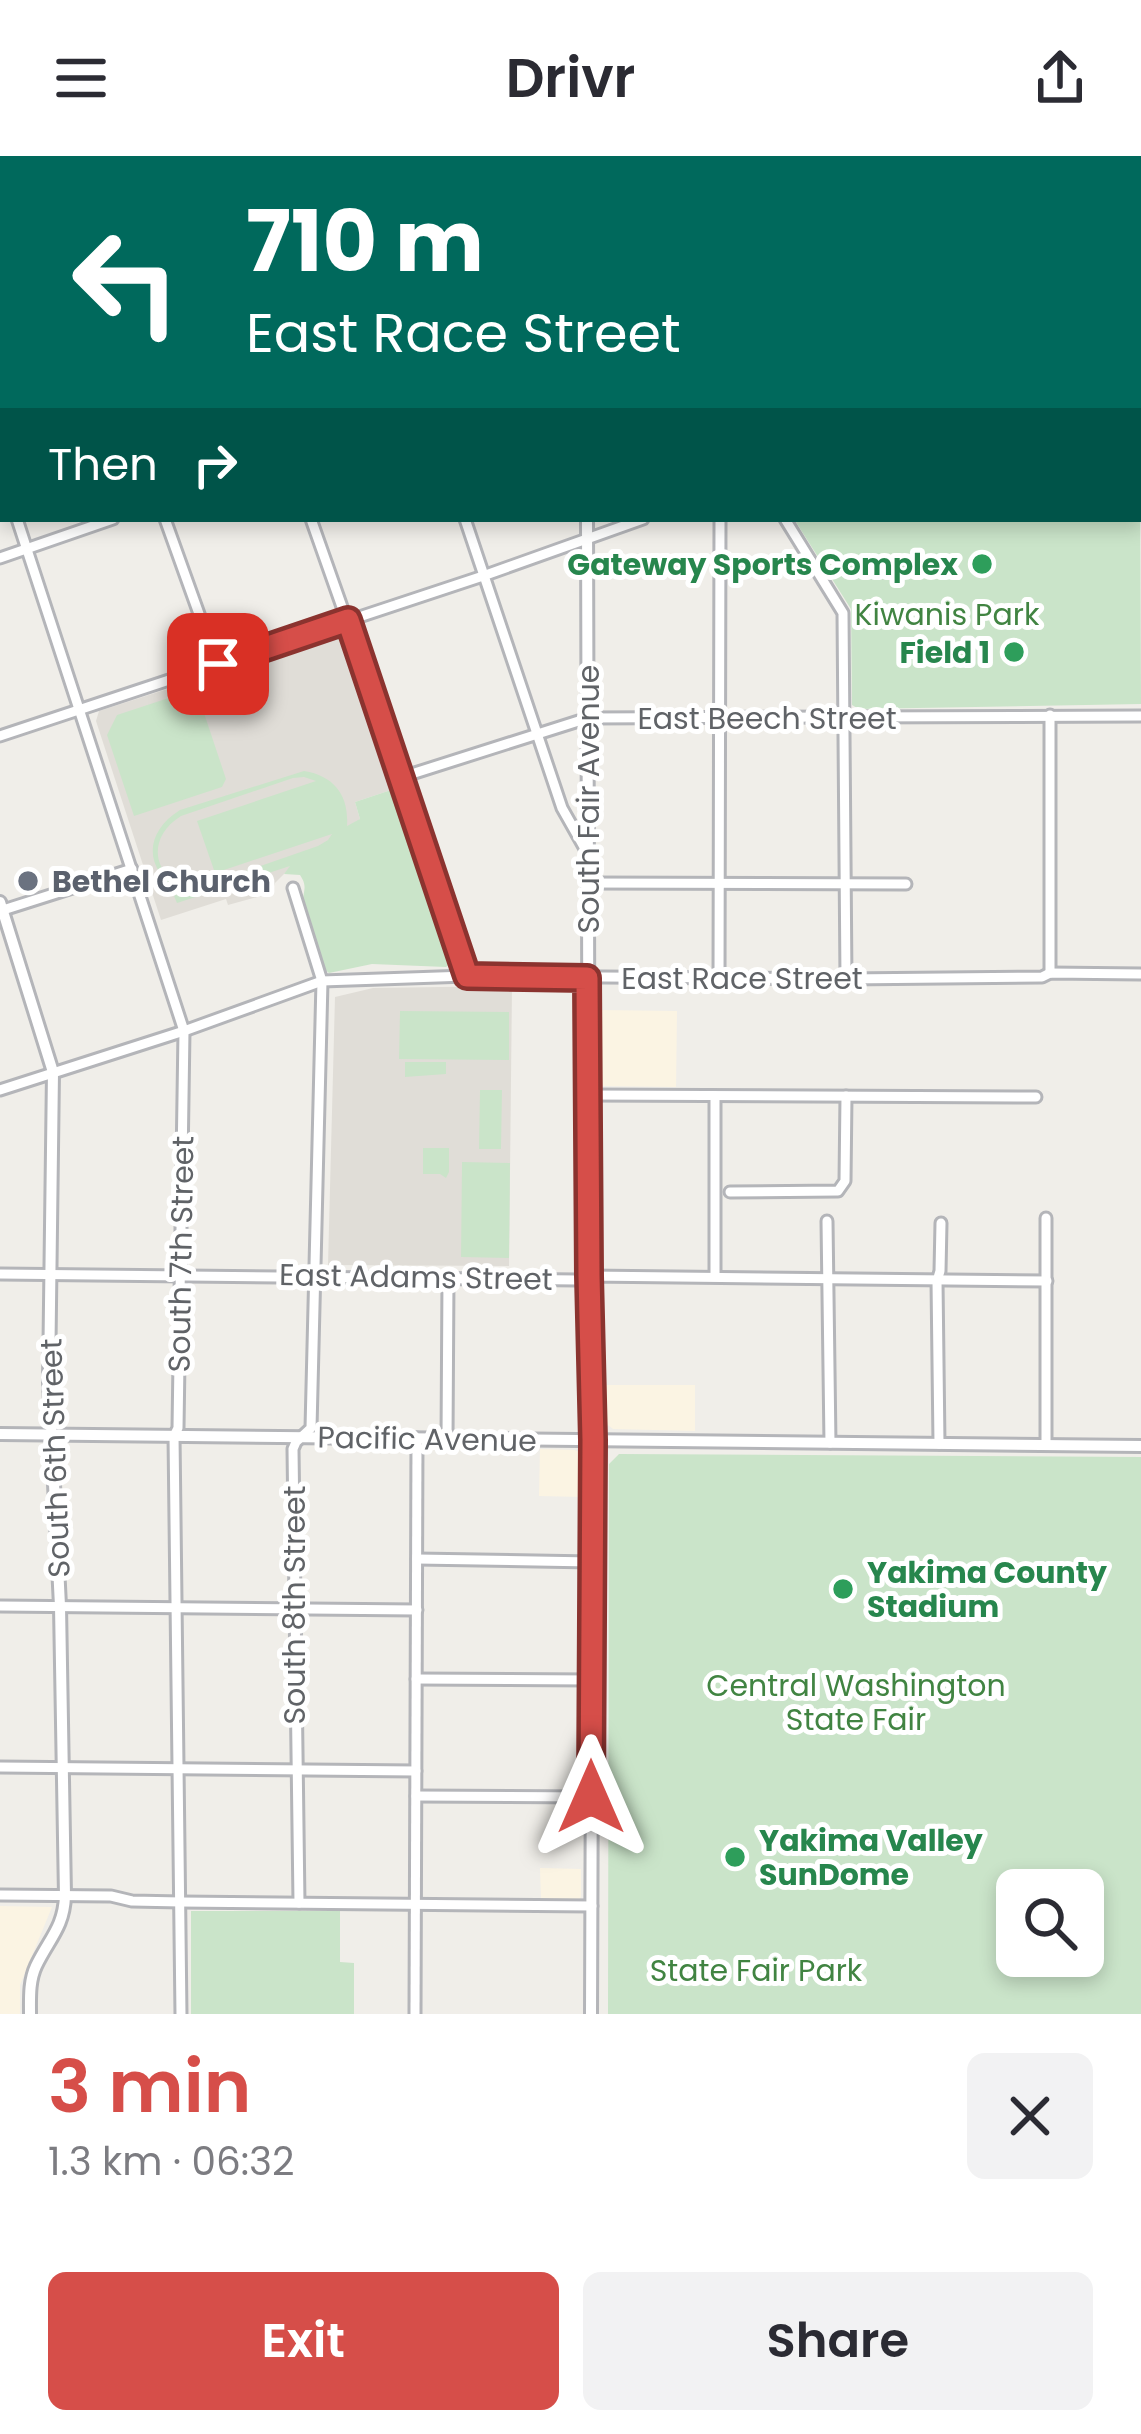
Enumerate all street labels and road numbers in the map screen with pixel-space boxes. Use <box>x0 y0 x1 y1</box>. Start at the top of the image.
street label: South Fair Avenue <box>567 665 610 933</box>
street label: East Beech Street <box>637 697 897 740</box>
street label: East Race Street <box>621 957 863 1000</box>
street label: South 7th Street <box>157 1135 205 1373</box>
street label: East Adams Street <box>279 1253 553 1301</box>
street label: South 6th Street <box>29 1338 81 1578</box>
street label: Pacific Avenue <box>317 1416 537 1462</box>
street label: South 8th Street <box>273 1485 316 1725</box>

